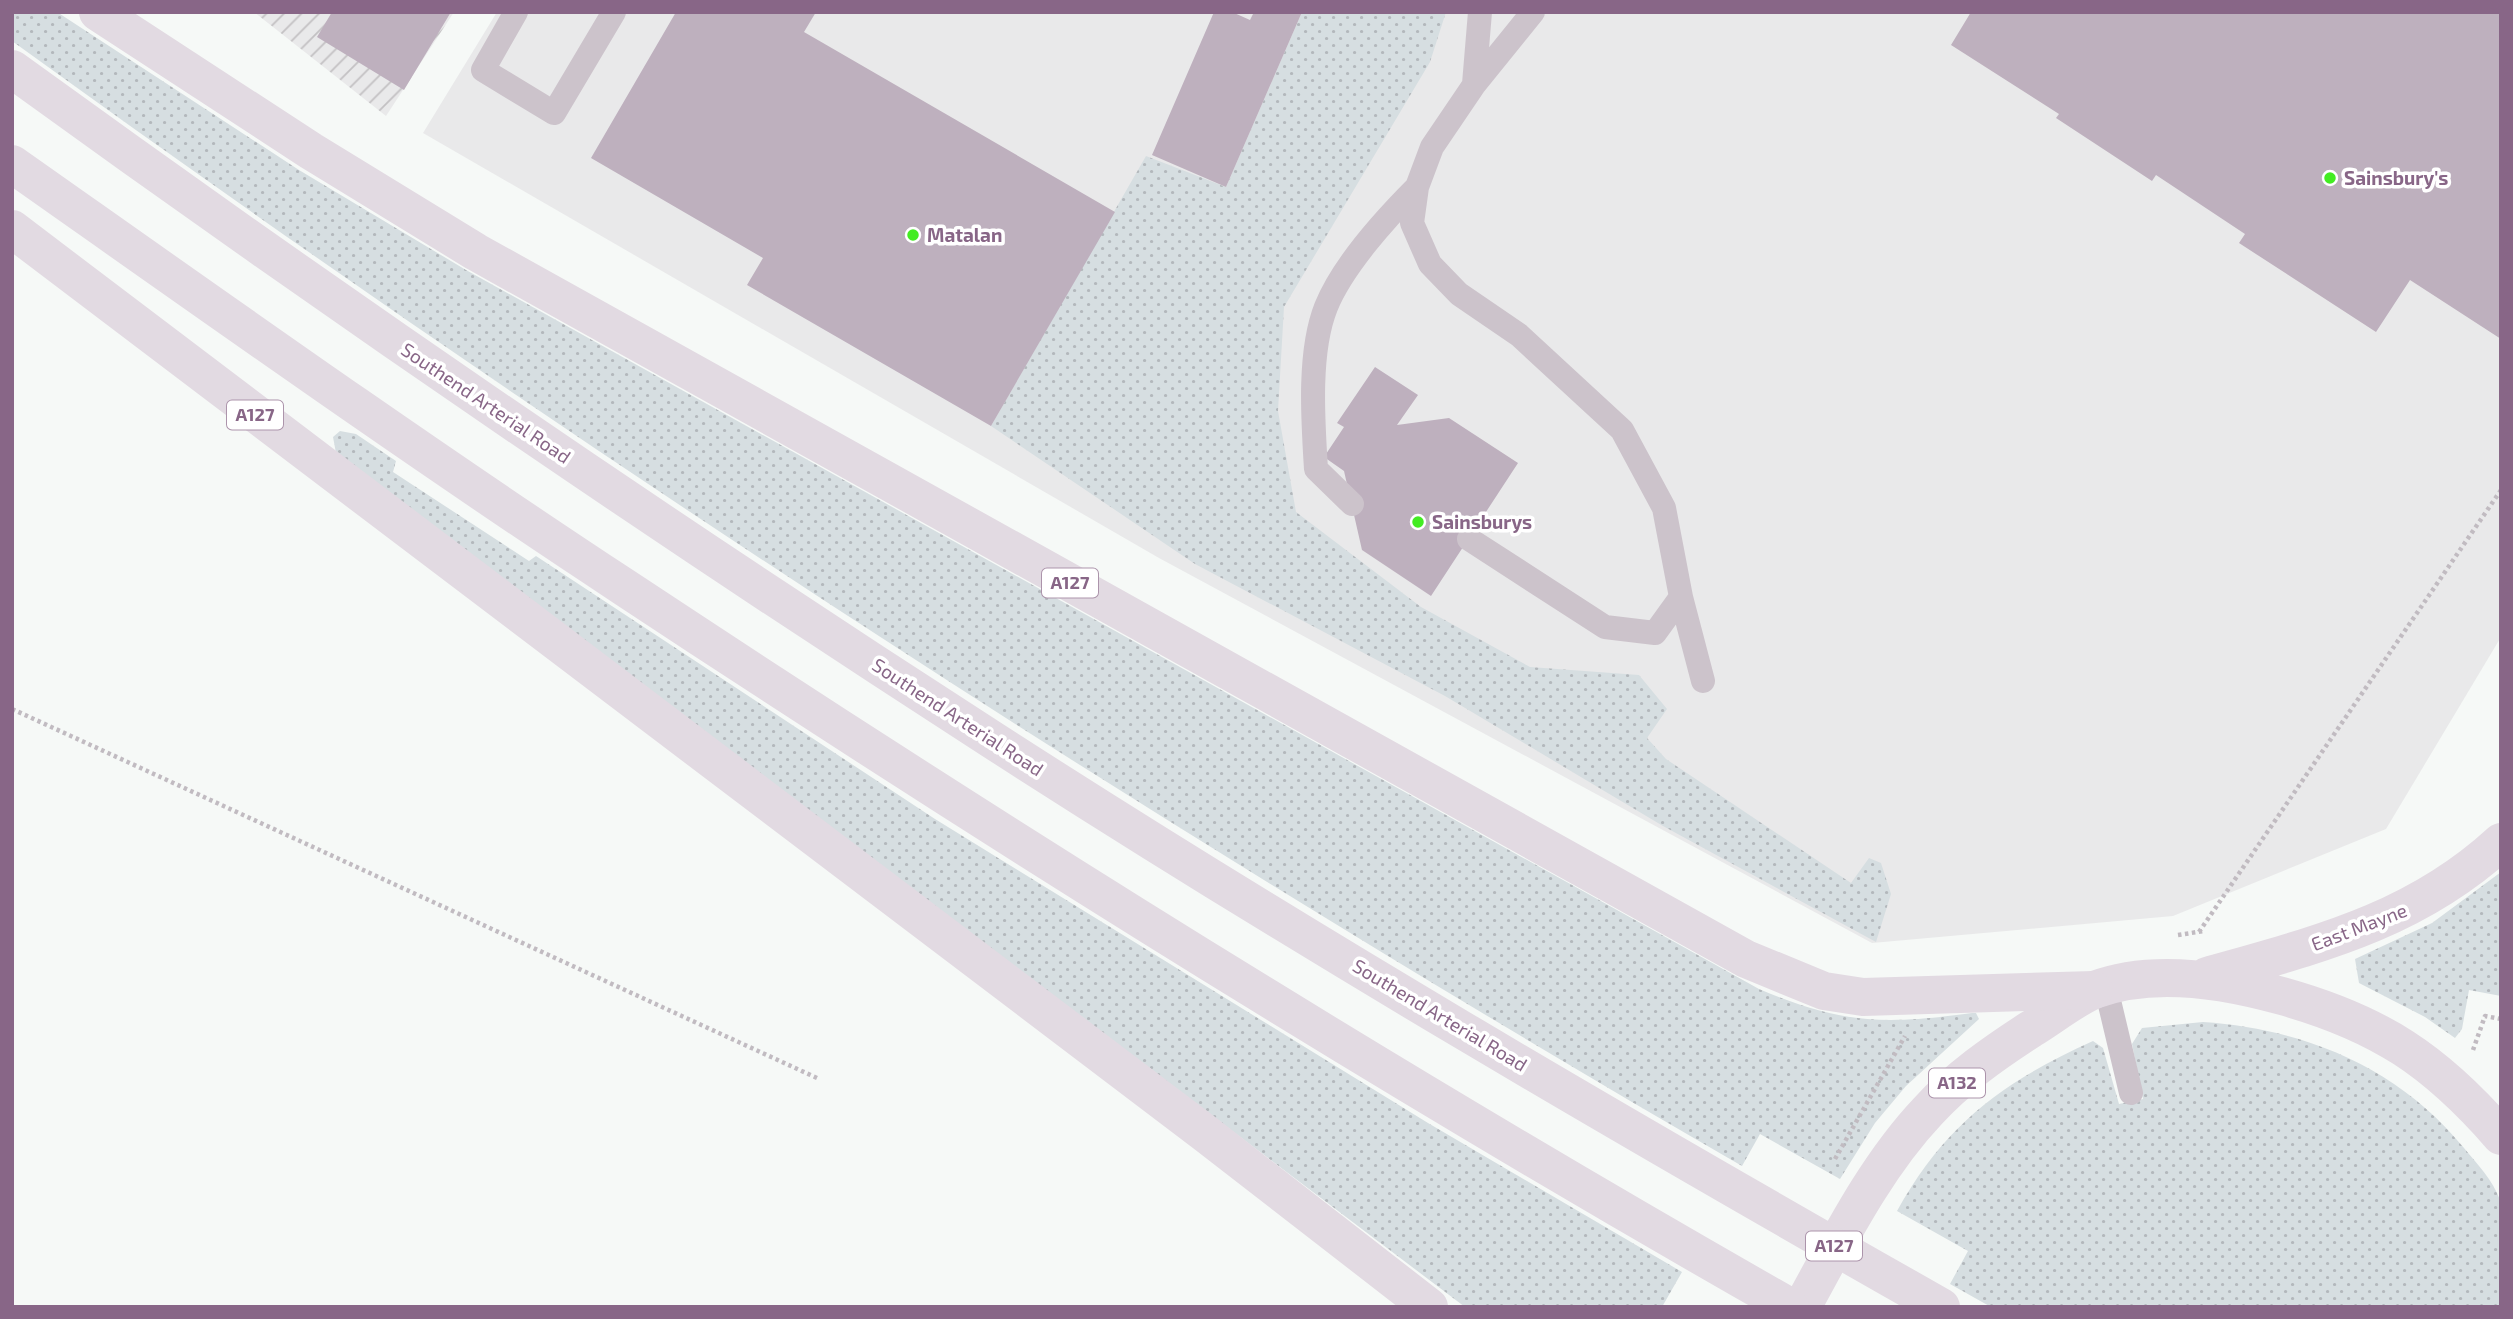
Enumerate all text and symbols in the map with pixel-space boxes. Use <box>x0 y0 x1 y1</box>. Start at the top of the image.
place label: Sainsbury's <box>2344 166 2448 190</box>
marker: Sainsbury's <box>2322 170 2338 186</box>
place label: Matalan <box>927 223 1002 246</box>
marker: Matalan <box>905 227 921 243</box>
street label: Southend Arterial Road <box>397 337 575 468</box>
road number: A127 <box>227 400 283 430</box>
place label: Sainsburys <box>1432 510 1532 534</box>
marker: Sainsburys <box>1410 514 1426 530</box>
road number: A127 <box>1042 568 1098 598</box>
street label: Southend Arterial Road <box>868 653 1048 780</box>
street label: East Mayne <box>2308 898 2410 955</box>
street label: Southend Arterial Road <box>1349 953 1532 1076</box>
road number: A132 <box>1929 1068 1985 1098</box>
road number: A127 <box>1806 1232 1862 1260</box>

